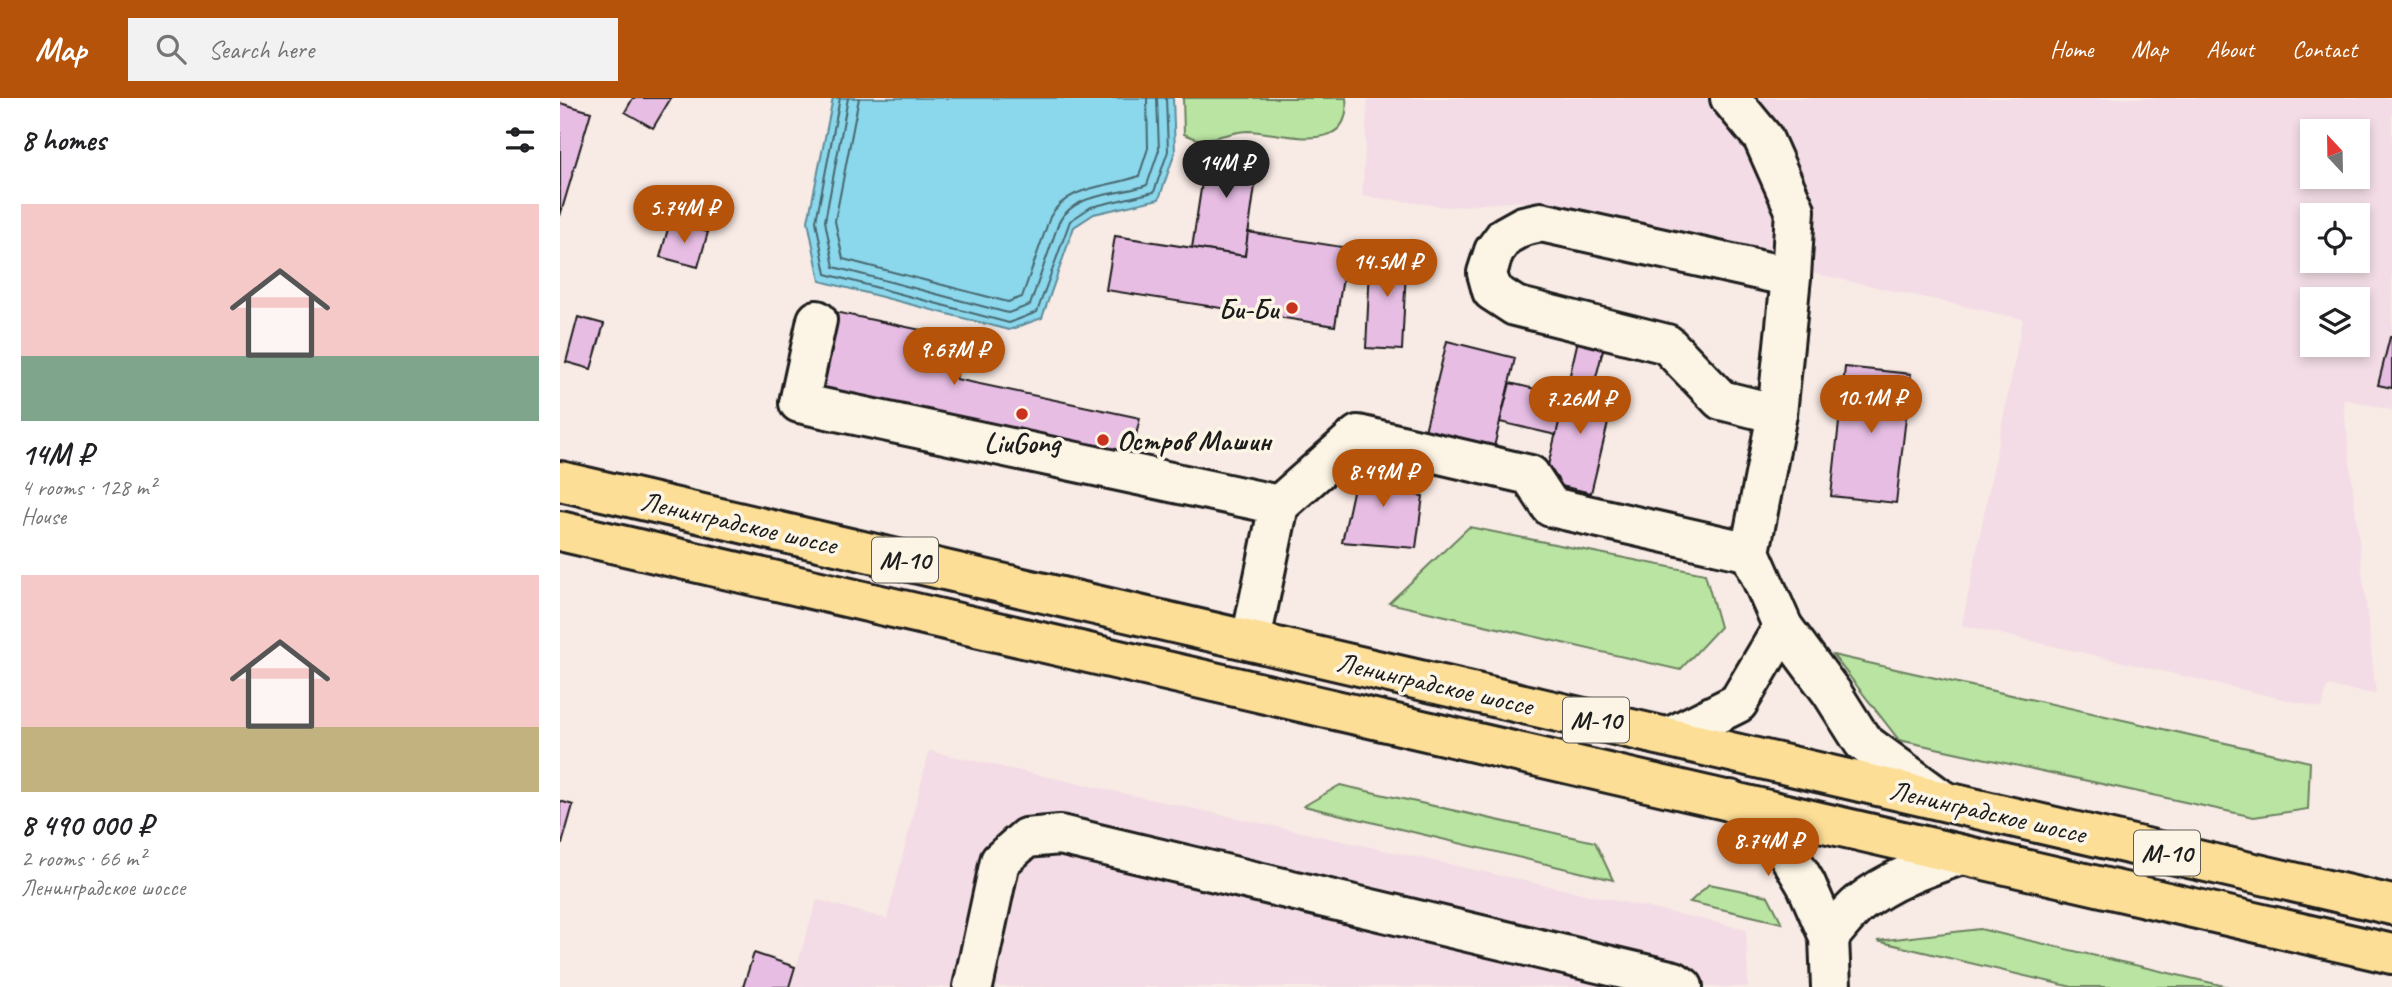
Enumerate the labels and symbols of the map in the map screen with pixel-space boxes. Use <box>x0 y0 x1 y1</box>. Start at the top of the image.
north arrow <box>2300 119 2370 189</box>
pin: 14M ₽ <box>1177 140 1275 200</box>
pin: 5.74M ₽ <box>619 186 749 245</box>
pin: 14.5M ₽ <box>1322 240 1452 299</box>
place label: Би-Би <box>1219 291 1281 326</box>
marker: Би-Би <box>1284 300 1300 316</box>
pin: 9.67M ₽ <box>889 328 1019 387</box>
pin: 7.26M ₽ <box>1515 376 1645 436</box>
pin: 10.1M ₽ <box>1806 376 1936 435</box>
marker: LiuGong <box>1014 406 1030 422</box>
place label: Остров Машин <box>1117 423 1273 458</box>
place label: LiuGong <box>984 425 1063 460</box>
marker: Остров Машин <box>1095 432 1111 448</box>
pin: 8.49M ₽ <box>1318 450 1448 509</box>
street label: Ленинградское шоссе <box>638 483 842 562</box>
road number: М-10 <box>872 538 938 582</box>
street label: Ленинградское шоссе <box>1334 644 1538 723</box>
road number: М-10 <box>1563 698 1629 742</box>
street label: Ленинградское шоссе <box>1887 772 2091 851</box>
pin: 8.74M ₽ <box>1703 818 1833 878</box>
road number: М-10 <box>2134 831 2200 876</box>

